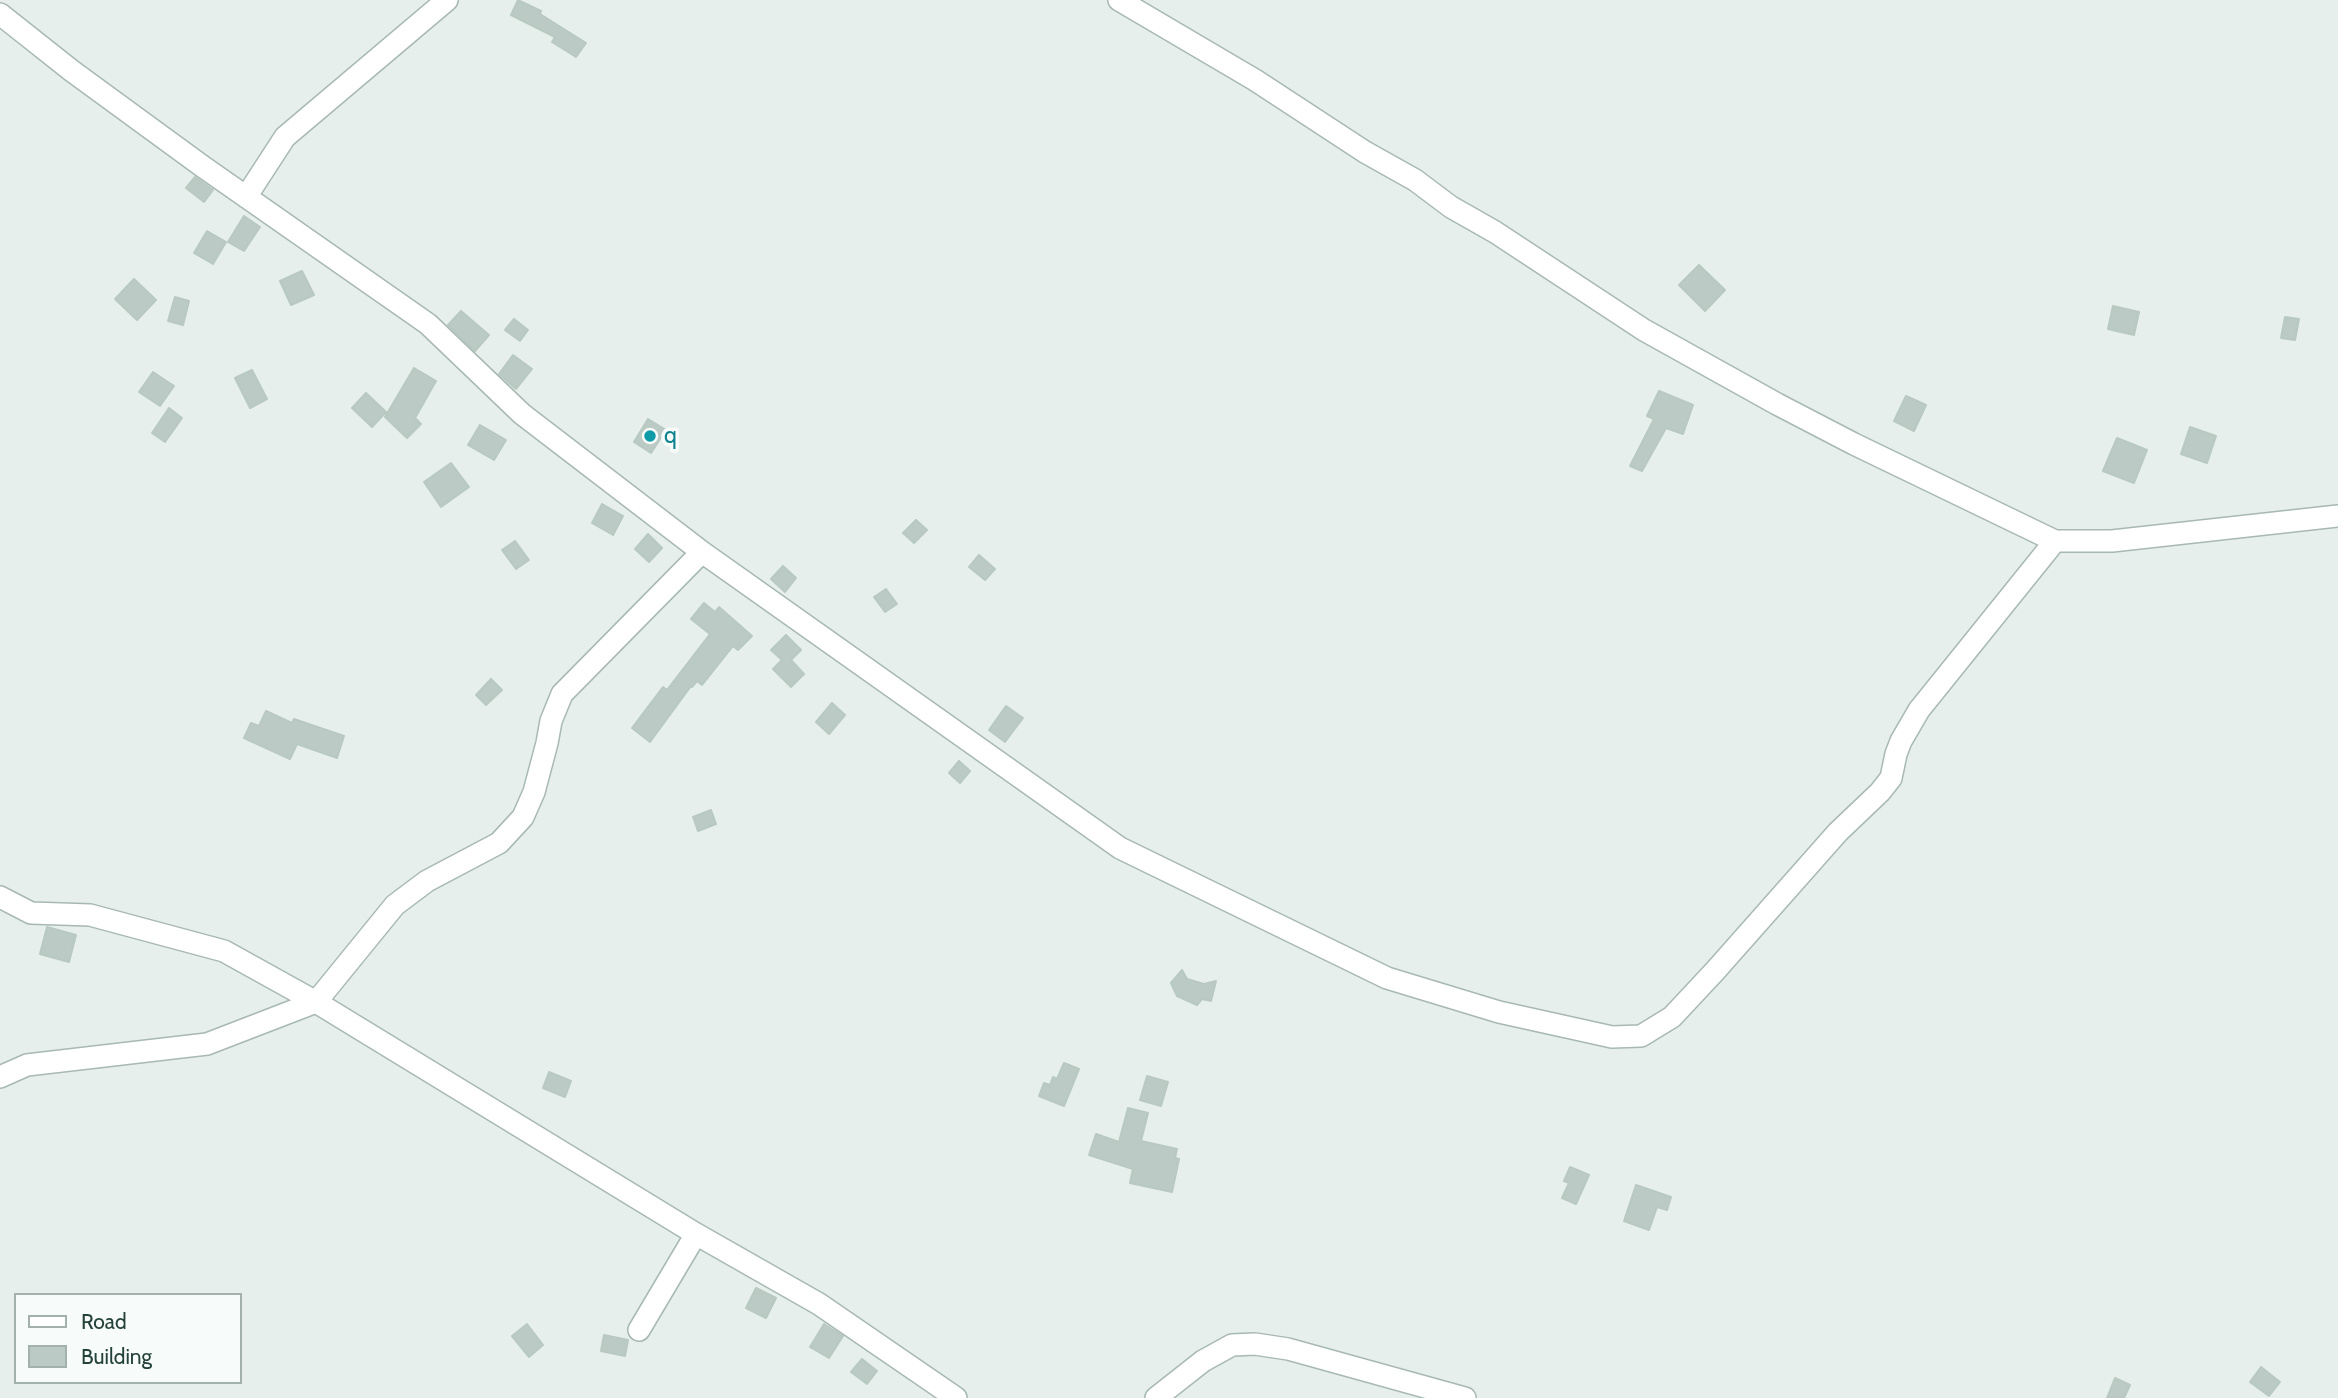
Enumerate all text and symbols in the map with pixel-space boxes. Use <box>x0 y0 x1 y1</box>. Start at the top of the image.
place label: q <box>664 422 677 450</box>
marker: q <box>642 428 658 444</box>
legend <box>14 1293 242 1384</box>
text: Road <box>81 1309 127 1334</box>
text: Building <box>81 1344 152 1369</box>

